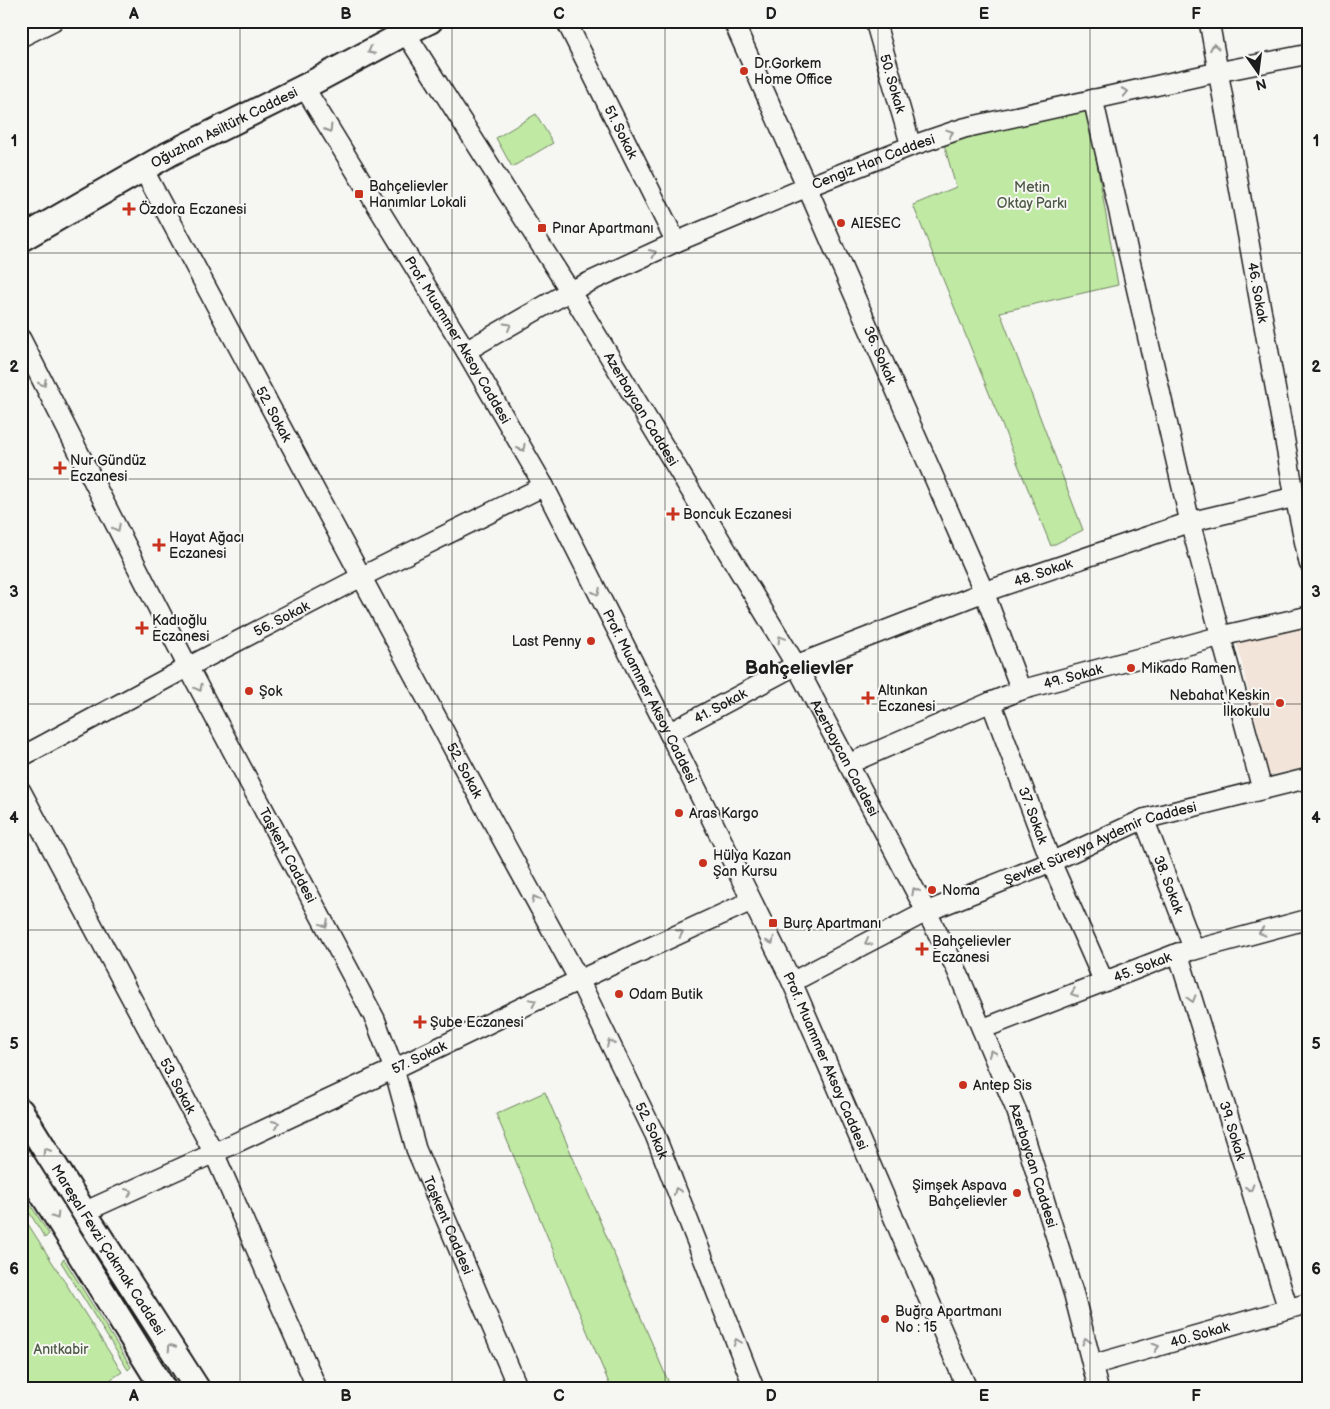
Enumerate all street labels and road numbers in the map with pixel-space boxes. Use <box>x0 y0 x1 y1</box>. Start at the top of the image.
street label: 50. Sokak <box>876 52 909 115</box>
street label: Oğuzhan Asiltürk Caddesi <box>148 84 301 172</box>
street label: 51. Sokak <box>600 103 641 162</box>
street label: Cengiz Han Caddesi <box>810 131 937 193</box>
street label: Prof. Muammer Aksoy Caddesi <box>401 253 514 427</box>
street label: 46. Sokak <box>1244 261 1271 324</box>
street label: 36. Sokak <box>860 324 900 387</box>
street label: Azerbaycan Caddesi <box>600 349 682 469</box>
street label: 52. Sokak <box>252 384 296 445</box>
street label: 48. Sokak <box>1012 555 1075 590</box>
street label: 56. Sokak <box>251 597 313 640</box>
street label: Prof. Muammer Aksoy Caddesi <box>599 607 700 786</box>
street label: 49. Sokak <box>1042 660 1105 693</box>
street label: 41. Sokak <box>691 685 750 727</box>
street label: Azerbaycan Caddesi <box>807 697 882 819</box>
street label: 52. Sokak <box>443 740 486 801</box>
street label: 37. Sokak <box>1015 785 1051 846</box>
street label: Şevket Süreyya Aydemir Caddesi <box>1002 798 1199 889</box>
street label: Taşkent Caddesi <box>255 805 320 906</box>
street label: 38. Sokak <box>1150 853 1187 916</box>
street label: 45. Sokak <box>1111 948 1174 986</box>
street label: Prof. Muammer Aksoy Caddesi <box>779 969 871 1153</box>
street label: 57. Sokak <box>389 1037 449 1078</box>
street label: 53. Sokak <box>156 1055 200 1117</box>
street label: 39. Sokak <box>1215 1099 1250 1163</box>
street label: 52. Sokak <box>631 1100 672 1161</box>
street label: Azerbaycan Caddesi <box>1005 1101 1061 1230</box>
street label: Mareşal Fevzi Çakmak Caddesi <box>47 1161 169 1338</box>
street label: Taşkent Caddesi <box>420 1174 477 1277</box>
street label: 40. Sokak <box>1168 1318 1232 1351</box>

